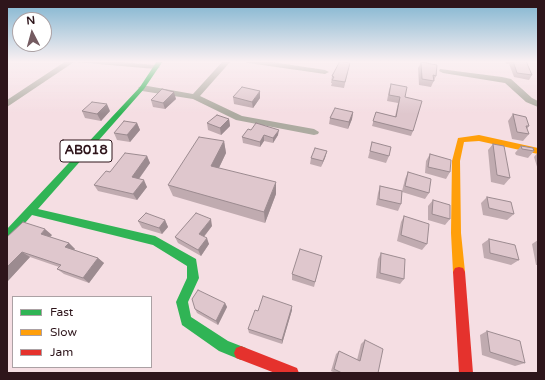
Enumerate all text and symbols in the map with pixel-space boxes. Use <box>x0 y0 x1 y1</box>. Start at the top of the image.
north arrow <box>12 12 52 52</box>
text: N <box>26 14 36 27</box>
road number: AB018 <box>60 140 112 162</box>
legend <box>12 296 152 368</box>
text: Fast <box>50 305 73 319</box>
text: Slow <box>50 325 77 339</box>
text: Jam <box>50 345 73 359</box>

